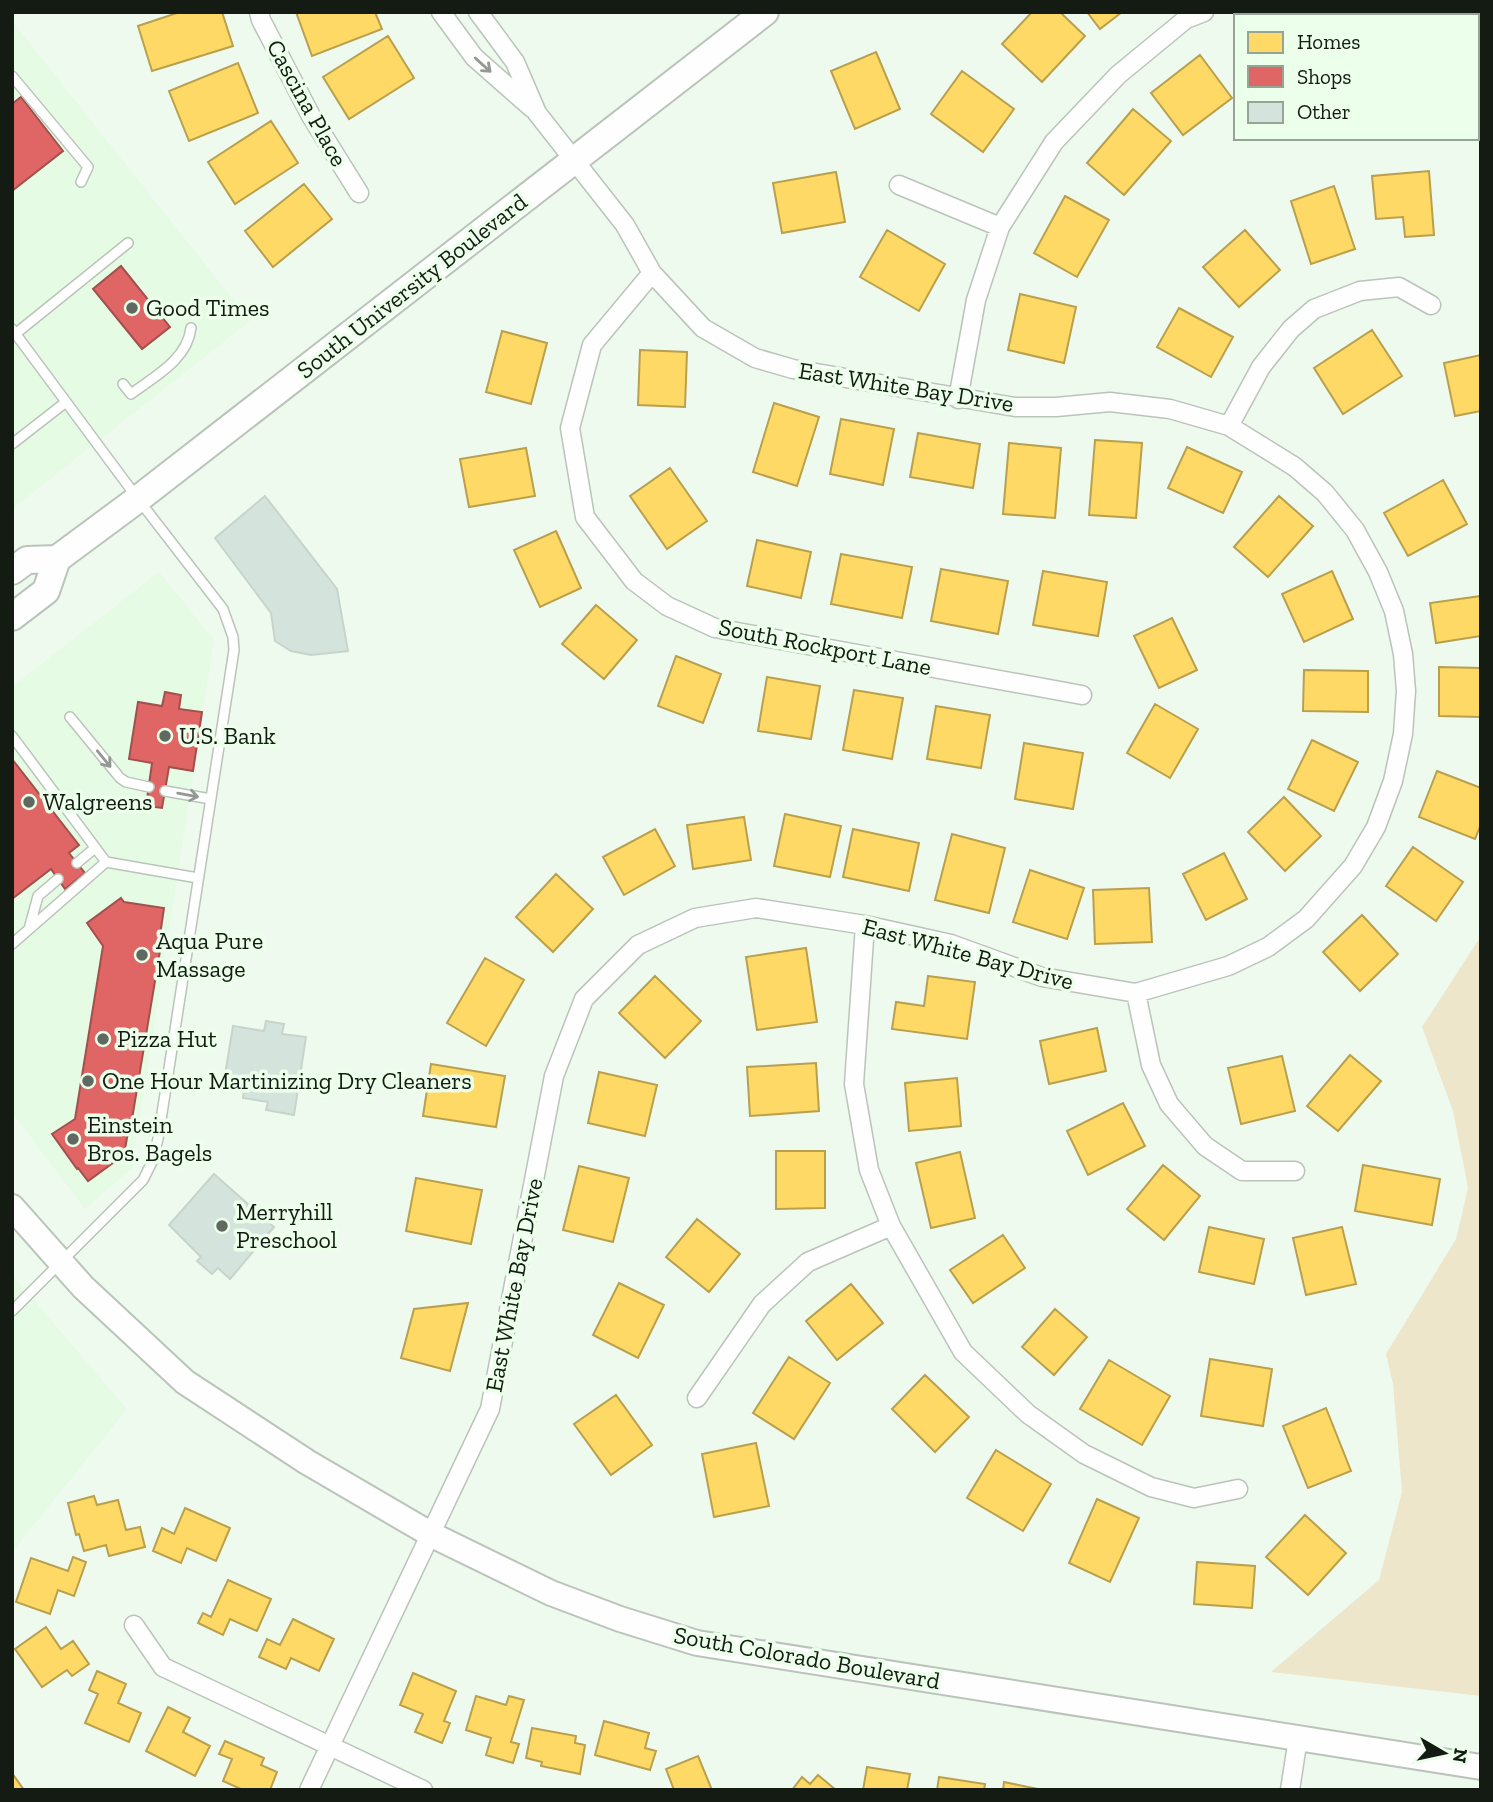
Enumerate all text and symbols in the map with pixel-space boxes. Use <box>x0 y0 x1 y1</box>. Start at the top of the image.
legend <box>1234 14 1479 140</box>
text: Homes <box>1297 29 1360 54</box>
street label: Cascina Place <box>261 34 354 171</box>
one-way arrow <box>474 57 492 73</box>
text: Shops <box>1297 64 1351 89</box>
text: Other <box>1297 99 1351 124</box>
street label: South University Boulevard <box>291 187 532 384</box>
place label: Good Times <box>146 293 270 322</box>
marker: Good Times <box>124 300 140 316</box>
street label: East White Bay Drive <box>797 355 1016 418</box>
street label: South Rockport Lane <box>716 612 934 681</box>
place label: U.S. Bank <box>179 721 276 750</box>
marker: U.S. Bank <box>157 728 173 744</box>
one-way arrow <box>97 750 112 768</box>
place label: Walgreens <box>43 787 152 816</box>
one-way arrow <box>176 788 199 802</box>
marker: Walgreens <box>21 794 37 810</box>
street label: East White Bay Drive <box>859 911 1077 996</box>
place label: Aqua Pure Massage <box>156 926 263 983</box>
marker: Aqua Pure Massage <box>134 947 150 963</box>
place label: Pizza Hut <box>117 1024 217 1053</box>
marker: Pizza Hut <box>95 1031 111 1047</box>
place label: One Hour Martinizing Dry Cleaners <box>102 1066 472 1095</box>
marker: One Hour Martinizing Dry Cleaners <box>80 1073 96 1089</box>
place label: Einstein Bros. Bagels <box>87 1110 212 1167</box>
marker: Einstein Bros. Bagels <box>65 1131 81 1147</box>
street label: East White Bay Drive <box>479 1176 548 1394</box>
place label: Merryhill Preschool <box>236 1197 337 1254</box>
marker: Merryhill Preschool <box>214 1218 230 1234</box>
street label: South Colorado Boulevard <box>672 1620 942 1695</box>
north arrow <box>1409 1718 1479 1788</box>
text: N <box>1448 1747 1473 1765</box>

